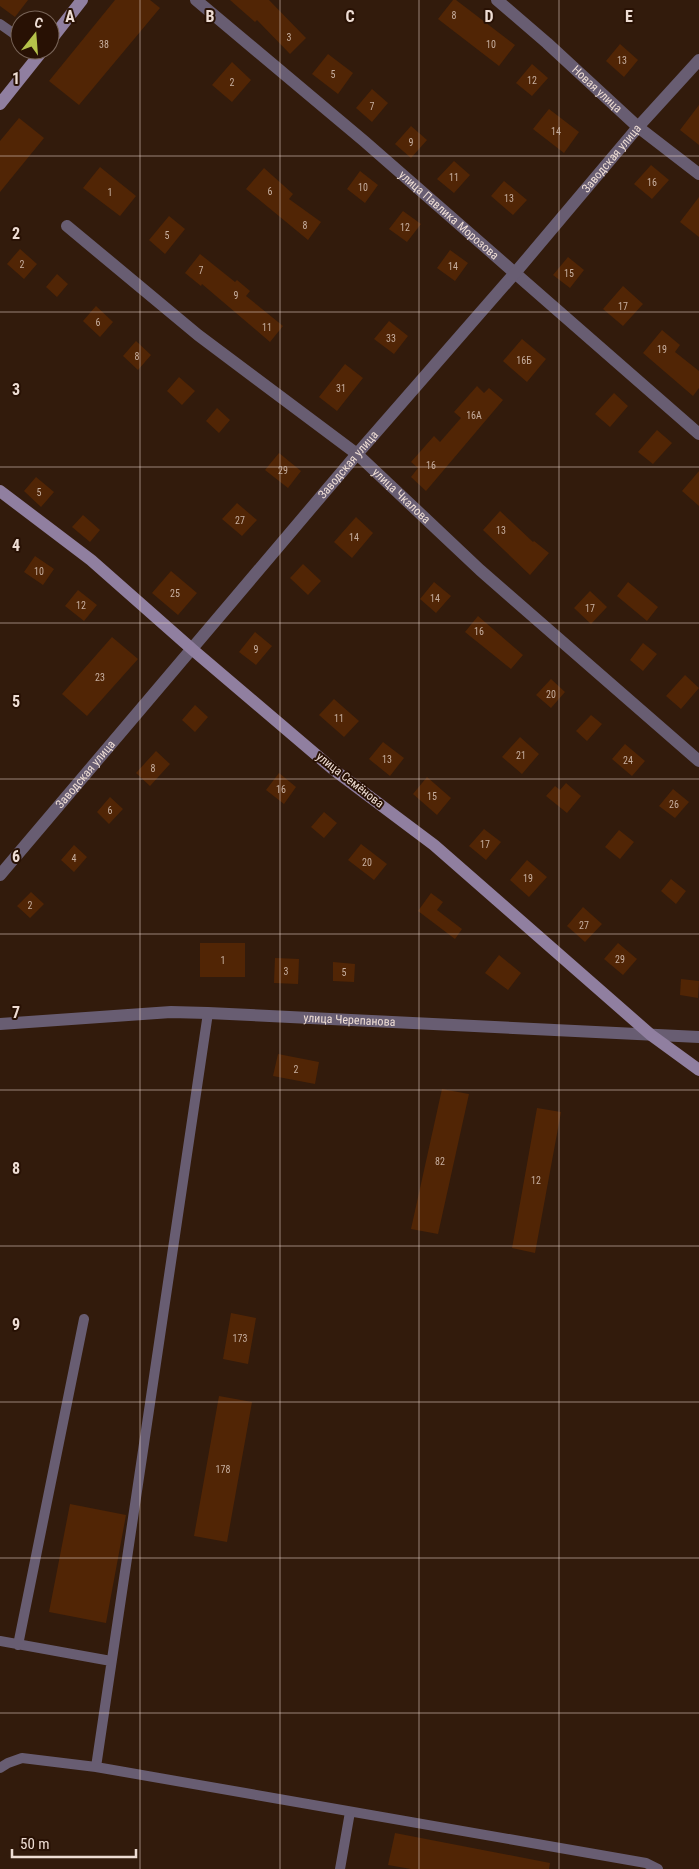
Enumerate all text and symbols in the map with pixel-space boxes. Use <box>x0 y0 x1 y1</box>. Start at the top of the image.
text: A <box>65 7 75 26</box>
text: B <box>206 7 215 26</box>
text: C <box>345 7 355 26</box>
text: D <box>484 7 494 26</box>
text: E <box>625 7 633 26</box>
north arrow <box>10 10 60 60</box>
house number: 8 <box>452 10 457 21</box>
text: С <box>33 14 45 31</box>
house number: 3 <box>287 32 292 43</box>
house number: 38 <box>99 39 109 50</box>
house number: 10 <box>486 39 496 50</box>
house number: 13 <box>617 55 627 66</box>
street label: Новая улица <box>569 63 625 116</box>
text: 1 <box>12 69 20 88</box>
house number: 5 <box>331 69 336 80</box>
house number: 12 <box>527 75 537 86</box>
house number: 2 <box>230 77 235 88</box>
house number: 7 <box>370 101 375 112</box>
street label: Заводская улица <box>579 121 644 195</box>
house number: 14 <box>551 126 561 137</box>
house number: 9 <box>409 137 414 148</box>
street label: улица Павлика Морозова <box>396 168 502 263</box>
house number: 11 <box>449 172 459 183</box>
house number: 16 <box>647 177 657 188</box>
house number: 10 <box>358 182 368 193</box>
house number: 6 <box>268 186 273 197</box>
house number: 1 <box>108 187 112 198</box>
house number: 13 <box>504 193 514 204</box>
house number: 8 <box>303 220 308 231</box>
house number: 12 <box>400 222 410 233</box>
text: 2 <box>12 224 20 243</box>
house number: 5 <box>165 230 170 241</box>
house number: 2 <box>20 259 25 270</box>
house number: 14 <box>448 261 458 272</box>
house number: 7 <box>199 265 204 276</box>
house number: 15 <box>564 268 574 279</box>
house number: 9 <box>234 290 239 301</box>
house number: 17 <box>618 301 628 312</box>
house number: 6 <box>96 317 101 328</box>
house number: 11 <box>262 322 272 333</box>
house number: 33 <box>386 333 396 344</box>
house number: 19 <box>657 344 667 355</box>
house number: 8 <box>135 351 140 362</box>
house number: 16Б <box>516 355 532 366</box>
text: 3 <box>12 380 20 399</box>
house number: 31 <box>336 383 346 394</box>
house number: 16А <box>466 410 482 421</box>
street label: Заводская улица <box>315 428 381 502</box>
house number: 16 <box>426 460 436 471</box>
house number: 29 <box>278 465 288 476</box>
street label: улица Чкалова <box>369 465 433 527</box>
house number: 5 <box>37 487 42 498</box>
house number: 27 <box>235 515 245 526</box>
house number: 13 <box>496 525 506 536</box>
house number: 14 <box>349 532 359 543</box>
text: 4 <box>12 536 20 555</box>
house number: 10 <box>34 566 44 577</box>
house number: 25 <box>170 588 180 599</box>
house number: 14 <box>430 593 440 604</box>
house number: 12 <box>76 600 86 611</box>
house number: 17 <box>585 603 595 614</box>
house number: 16 <box>474 626 484 637</box>
house number: 9 <box>254 644 259 655</box>
house number: 23 <box>95 672 105 683</box>
house number: 20 <box>546 689 556 700</box>
text: 5 <box>12 692 20 711</box>
house number: 11 <box>334 713 344 724</box>
street label: Заводская улица <box>53 737 118 811</box>
street label: улица Семёнова <box>314 749 387 811</box>
house number: 21 <box>516 750 526 761</box>
house number: 13 <box>382 754 392 765</box>
house number: 24 <box>623 755 633 766</box>
house number: 8 <box>151 763 156 774</box>
house number: 16 <box>276 784 286 795</box>
house number: 15 <box>427 791 437 802</box>
house number: 26 <box>669 799 679 810</box>
house number: 6 <box>108 805 113 816</box>
house number: 17 <box>480 839 490 850</box>
text: 6 <box>12 847 20 866</box>
house number: 4 <box>72 853 77 864</box>
house number: 20 <box>362 857 372 868</box>
house number: 19 <box>523 873 533 884</box>
house number: 2 <box>28 900 33 911</box>
house number: 27 <box>579 920 589 931</box>
house number: 29 <box>615 954 625 965</box>
house number: 1 <box>221 955 225 966</box>
house number: 3 <box>284 966 289 977</box>
house number: 5 <box>342 967 347 978</box>
text: 7 <box>12 1003 20 1022</box>
street label: улица Черепанова <box>303 1011 396 1029</box>
house number: 2 <box>294 1064 299 1075</box>
house number: 82 <box>435 1156 445 1167</box>
text: 8 <box>12 1159 20 1178</box>
house number: 12 <box>531 1175 541 1186</box>
text: 9 <box>12 1315 20 1334</box>
house number: 173 <box>233 1333 247 1344</box>
house number: 178 <box>216 1464 230 1475</box>
scale bar <box>12 1826 136 1858</box>
text: 50 m <box>20 1835 50 1853</box>

